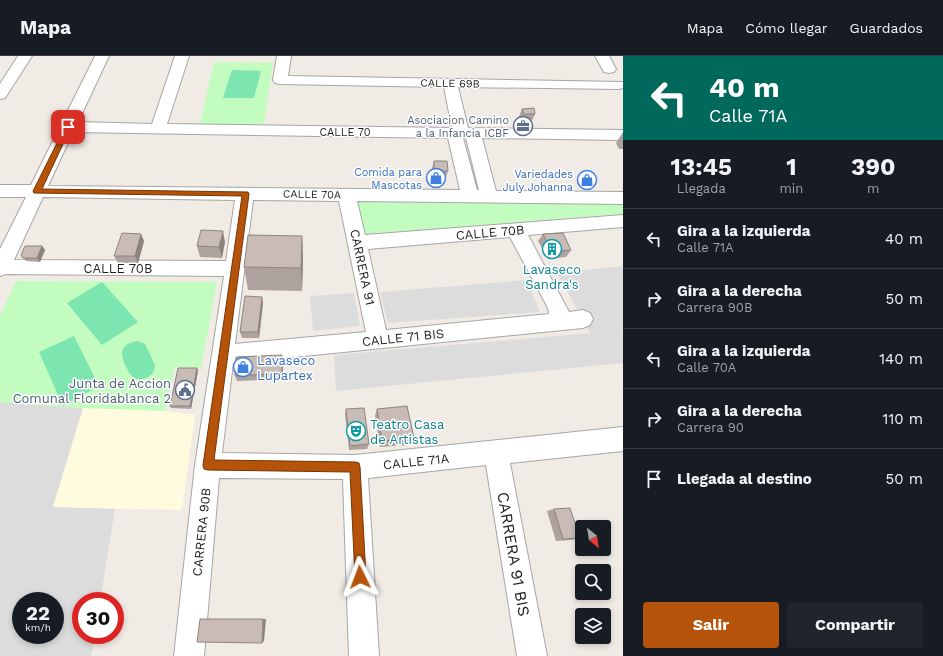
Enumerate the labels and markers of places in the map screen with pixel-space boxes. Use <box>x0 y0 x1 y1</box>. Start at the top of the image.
pin <box>51 110 85 144</box>
place label: Asociacion Camino a la Infancia ICBF <box>407 114 509 140</box>
office icon: Asociacion Camino a la Infancia ICBF <box>512 115 534 137</box>
place label: Comida para Mascotas <box>354 166 422 192</box>
shop icon: Comida para Mascotas <box>425 167 447 189</box>
place label: Variedades July Johanna <box>502 168 573 194</box>
shop icon: Variedades July Johanna <box>576 169 598 191</box>
building icon: Lavaseco Sandra's <box>541 238 563 260</box>
place label: Lavaseco Sandra's <box>523 262 581 292</box>
place label: Lavaseco Lupartex <box>257 353 315 383</box>
shop icon: Lavaseco Lupartex <box>232 356 254 378</box>
place label: Junta de Accion Comunal Floridablanca 2 <box>13 376 171 406</box>
public building icon: Junta de Accion Comunal Floridablanca 2 <box>174 379 196 401</box>
place label: Teatro Casa de Artistas <box>370 417 445 447</box>
theatre icon: Teatro Casa de Artistas <box>345 420 367 442</box>

